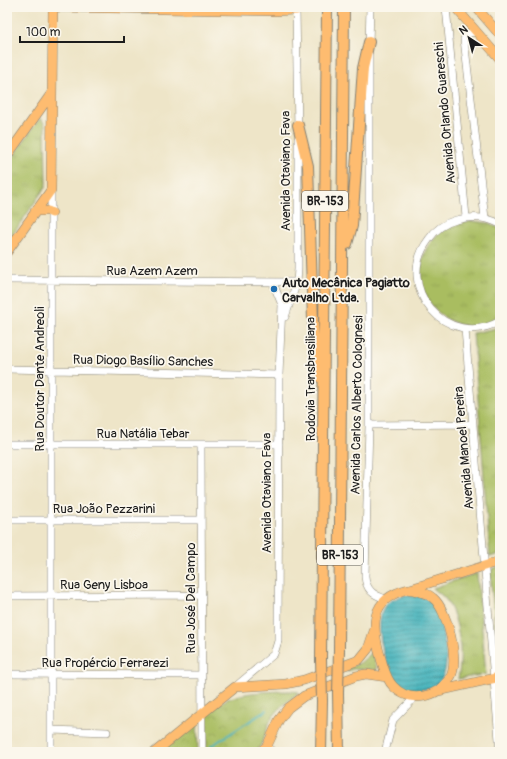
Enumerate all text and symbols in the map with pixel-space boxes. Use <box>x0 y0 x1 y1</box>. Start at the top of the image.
scale bar <box>20 18 124 44</box>
north arrow <box>449 18 489 58</box>
text: N <box>457 23 471 38</box>
text: 100 m <box>26 25 61 40</box>
street label: Avenida Orlando Guareschi <box>431 41 459 185</box>
street label: Avenida Otaviano Fava <box>278 111 294 231</box>
road number: BR-153 <box>302 191 348 211</box>
street label: Rua Azem Azem <box>106 263 198 279</box>
place label: Auto Mecânica Pagiatto Carvalho Ltda. <box>282 275 410 306</box>
marker: Auto Mecânica Pagiatto Carvalho Ltda. <box>269 284 279 294</box>
street label: Rua Doutor Dante Andreoli <box>32 306 48 452</box>
street label: Avenida Carlos Alberto Colognesi <box>347 315 367 495</box>
street label: Rodovia Transbrasiliana <box>303 317 319 441</box>
street label: Rua Diogo Basílio Sanches <box>73 352 213 370</box>
street label: Avenida Manoel Pereira <box>451 386 477 510</box>
street label: Rua Natália Tebar <box>97 426 190 442</box>
street label: Avenida Otaviano Fava <box>259 433 275 553</box>
street label: Rua João Pezzarini <box>53 501 155 517</box>
street label: Rua José Del Campo <box>183 543 199 653</box>
road number: BR-153 <box>317 545 363 565</box>
street label: Rua Geny Lisboa <box>60 577 148 593</box>
street label: Rua Propércio Ferrarezi <box>42 655 168 671</box>

